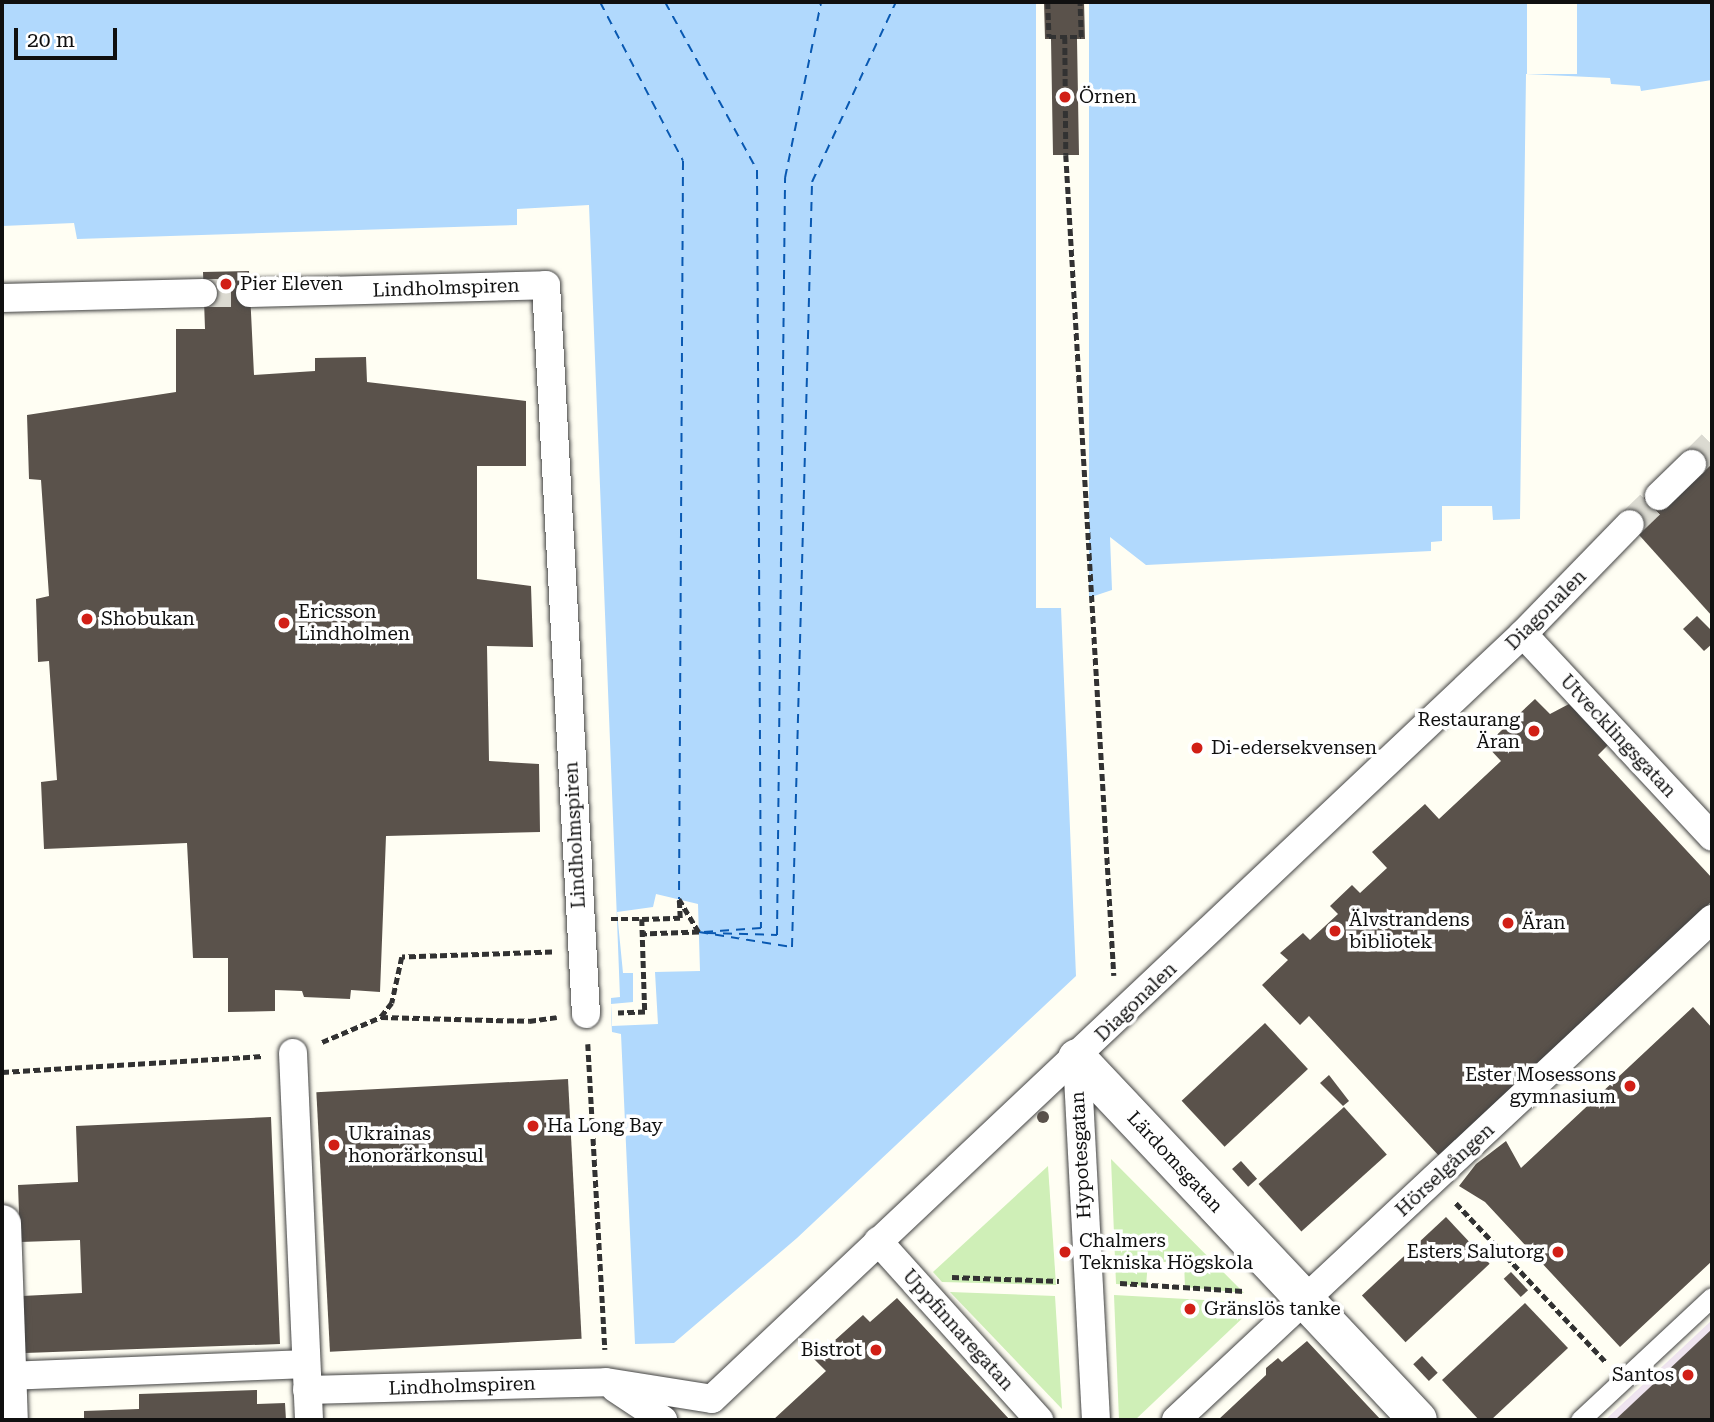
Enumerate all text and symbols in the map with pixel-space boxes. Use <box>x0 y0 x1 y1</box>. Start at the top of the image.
scale bar <box>18 14 121 58</box>
text: 20 m <box>27 28 75 52</box>
place label: Örnen <box>1079 86 1137 108</box>
marker: Örnen <box>1057 89 1073 105</box>
place label: Pier Eleven <box>240 273 343 295</box>
street label: Lindholmspiren <box>372 274 520 302</box>
marker: Pier Eleven <box>218 276 234 292</box>
street label: Diagonalen <box>1501 565 1591 655</box>
place label: Ericsson Lindholmen <box>298 601 410 645</box>
place label: Shobukan <box>101 608 195 630</box>
marker: Shobukan <box>79 611 95 627</box>
marker: Ericsson Lindholmen <box>276 615 292 631</box>
street label: Utvecklingsgatan <box>1555 670 1681 802</box>
place label: Restaurang Äran <box>1418 709 1520 753</box>
marker: Restaurang Äran <box>1526 723 1542 739</box>
place label: Di-edersekvensen <box>1211 737 1377 759</box>
marker: Di-edersekvensen <box>1189 740 1205 756</box>
street label: Lindholmspiren <box>560 761 590 909</box>
place label: Älvstrandens bibliotek <box>1349 909 1469 953</box>
place label: Äran <box>1522 912 1565 934</box>
marker: Äran <box>1500 915 1516 931</box>
marker: Älvstrandens bibliotek <box>1327 923 1343 939</box>
street label: Diagonalen <box>1091 958 1181 1046</box>
place label: Ester Mosessons gymnasium <box>1465 1064 1616 1108</box>
marker: Ester Mosessons gymnasium <box>1622 1078 1638 1094</box>
street label: Hypotesgatan <box>1066 1091 1096 1219</box>
street label: Lärdomsgatan <box>1122 1107 1228 1217</box>
place label: Ha Long Bay <box>547 1115 663 1137</box>
marker: Ha Long Bay <box>525 1118 541 1134</box>
street label: Hörselgången <box>1391 1119 1499 1221</box>
place label: Ukrainas honorärkonsul <box>348 1123 484 1167</box>
marker: Ukrainas honorärkonsul <box>326 1137 342 1153</box>
place label: Chalmers Tekniska Högskola <box>1079 1230 1253 1274</box>
place label: Esters Salutorg <box>1407 1241 1544 1263</box>
marker: Chalmers Tekniska Högskola <box>1057 1244 1073 1260</box>
marker: Esters Salutorg <box>1550 1244 1566 1260</box>
street label: Uppfinnaregatan <box>898 1265 1018 1395</box>
place label: Gränslös tanke <box>1204 1298 1341 1320</box>
marker: Gränslös tanke <box>1182 1301 1198 1317</box>
place label: Bistrot <box>801 1339 862 1361</box>
marker: Bistrot <box>868 1342 884 1358</box>
place label: Santos <box>1612 1364 1674 1386</box>
marker: Santos <box>1680 1367 1696 1383</box>
street label: Lindholmspiren <box>388 1372 536 1400</box>

